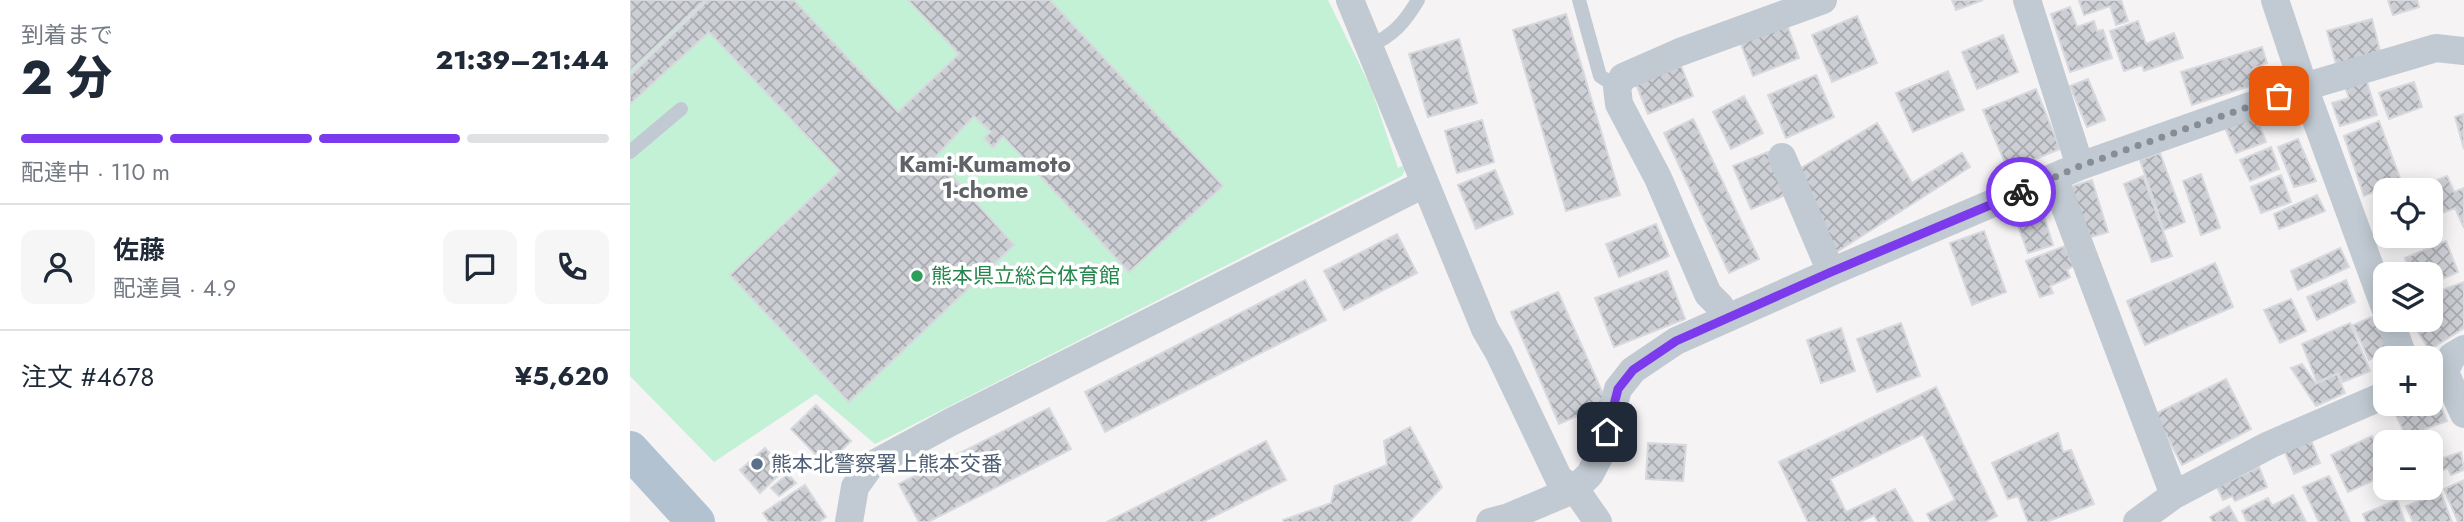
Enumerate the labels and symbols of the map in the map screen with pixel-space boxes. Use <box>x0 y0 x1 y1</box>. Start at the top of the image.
pin <box>2249 66 2309 126</box>
district label: Kami-Kumamoto 1-chome <box>899 147 1071 207</box>
courier <box>1986 157 2056 227</box>
place label: 熊本県立総合体育館 <box>931 261 1120 291</box>
marker: 熊本県立総合体育館 <box>909 268 925 284</box>
pin <box>1577 402 1637 462</box>
place label: 熊本北警察署上熊本交番 <box>771 449 1002 479</box>
marker: 熊本北警察署上熊本交番 <box>749 456 765 472</box>

